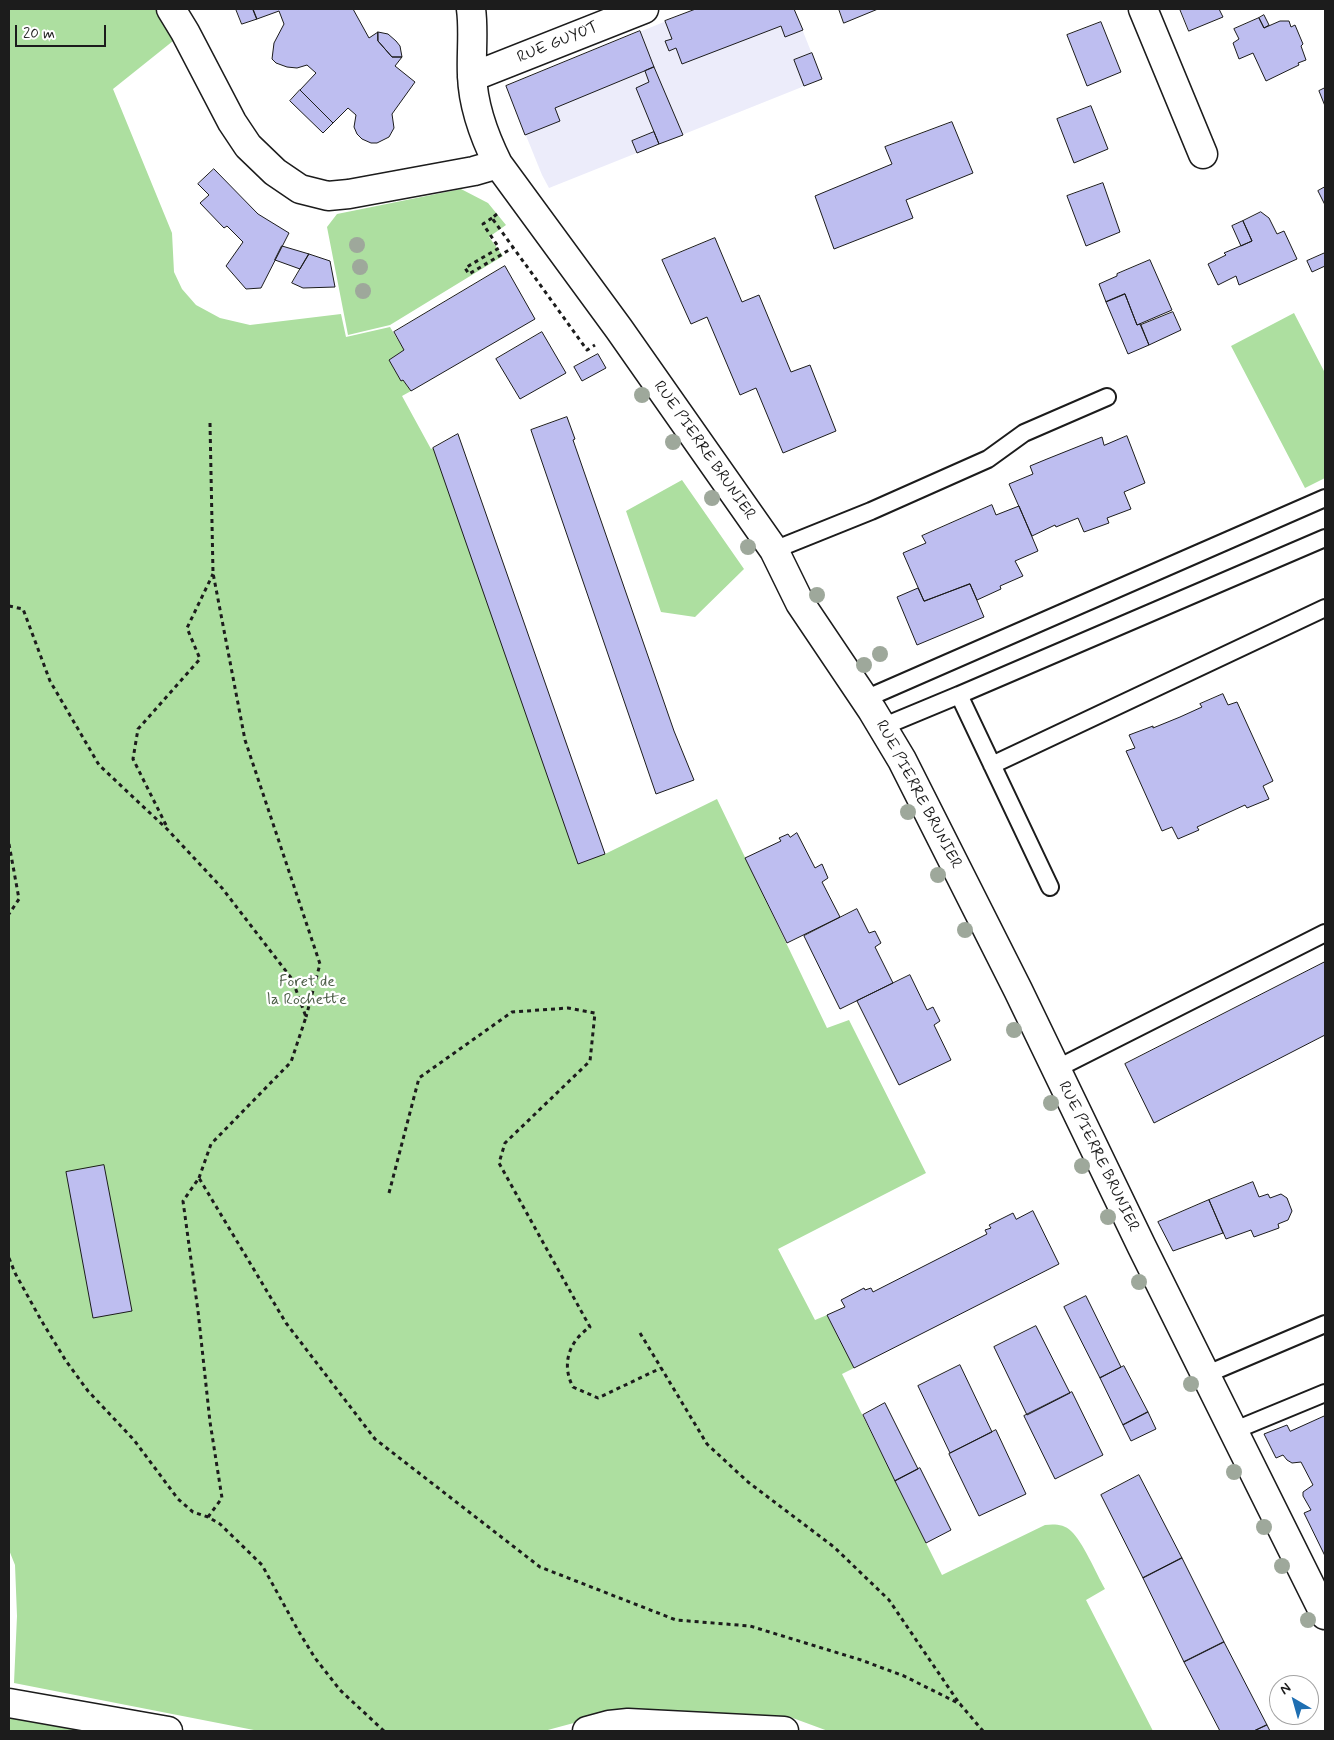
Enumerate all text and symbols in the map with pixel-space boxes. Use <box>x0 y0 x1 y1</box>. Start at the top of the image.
scale bar <box>18 15 109 47</box>
street label: RUE GUYOT <box>515 18 601 68</box>
text: 20 m <box>23 24 55 44</box>
street label: RUE PIERRE BRUNIER <box>649 378 759 524</box>
street label: RUE PIERRE BRUNIER <box>871 718 965 872</box>
park label: Foret de la Rochette <box>267 973 347 1011</box>
street label: RUE PIERRE BRUNIER <box>1053 1079 1143 1235</box>
north arrow <box>1269 1675 1319 1725</box>
text: N <box>1276 1679 1295 1699</box>

